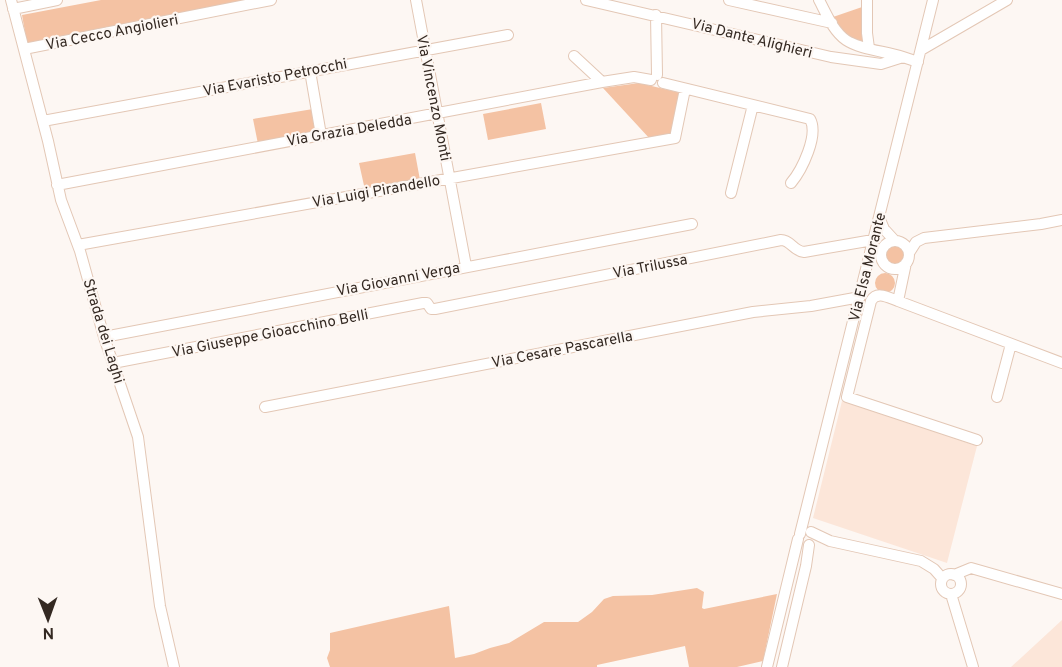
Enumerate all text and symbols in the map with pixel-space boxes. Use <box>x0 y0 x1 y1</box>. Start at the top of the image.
street label: Via Cecco Angiolieri <box>44 11 180 56</box>
street label: Via Dante Alighieri <box>689 15 814 64</box>
street label: Via Vincenzo Monti <box>411 34 454 163</box>
street label: Via Evaristo Petrocchi <box>202 55 349 102</box>
street label: Via Grazia Deledda <box>285 111 413 152</box>
street label: Via Luigi Pirandello <box>311 172 442 213</box>
street label: Via Elsa Morante <box>846 211 891 324</box>
street label: Via Trilussa <box>611 251 689 284</box>
street label: Via Giovanni Verga <box>335 259 462 302</box>
street label: Strada dei Laghi <box>78 277 128 386</box>
street label: Via Giuseppe Gioacchino Belli <box>170 306 370 363</box>
street label: Via Cesare Pascarella <box>490 327 634 373</box>
north arrow <box>18 589 78 649</box>
text: N <box>42 622 54 642</box>

